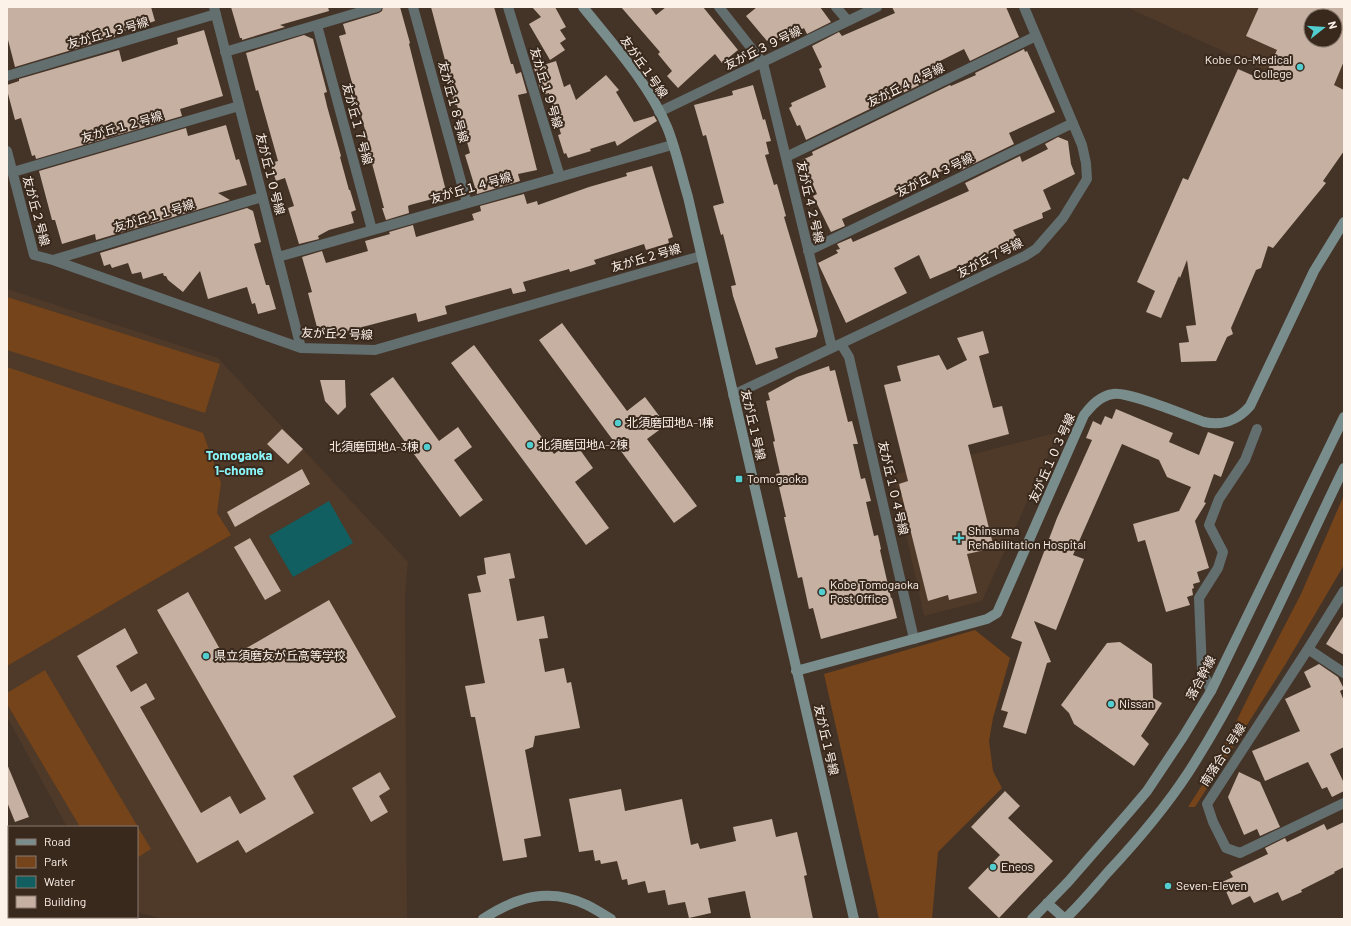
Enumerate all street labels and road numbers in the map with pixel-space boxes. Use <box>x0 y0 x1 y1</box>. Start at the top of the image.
street label: 友が丘１３号線 <box>65 14 150 50</box>
street label: 友が丘３９号線 <box>722 22 803 72</box>
street label: 友が丘１号線 <box>618 33 671 100</box>
street label: 友が丘１９号線 <box>528 45 566 130</box>
street label: 友が丘１８号線 <box>436 59 472 144</box>
street label: 友が丘４４号線 <box>865 59 946 109</box>
street label: 友が丘１７号線 <box>340 81 376 166</box>
street label: 友が丘１２号線 <box>79 108 164 144</box>
street label: 友が丘１０号線 <box>254 131 288 216</box>
street label: 友が丘４３号線 <box>894 149 975 199</box>
street label: 友が丘４２号線 <box>795 159 827 244</box>
street label: 友が丘１４号線 <box>428 169 513 205</box>
street label: 友が丘２号線 <box>21 174 53 247</box>
street label: 友が丘１１号線 <box>111 196 196 234</box>
street label: 友が丘７号線 <box>954 235 1025 280</box>
street label: 友が丘２号線 <box>609 240 682 274</box>
street label: 友が丘２号線 <box>301 325 373 341</box>
street label: 友が丘１号線 <box>739 388 769 461</box>
street label: 友が丘１０３号線 <box>1025 411 1077 504</box>
street label: 友が丘１０４号線 <box>876 439 912 536</box>
street label: 落合幹線 <box>1183 653 1218 702</box>
street label: 友が丘１号線 <box>812 703 842 776</box>
street label: 南落合６号線 <box>1197 720 1248 788</box>

